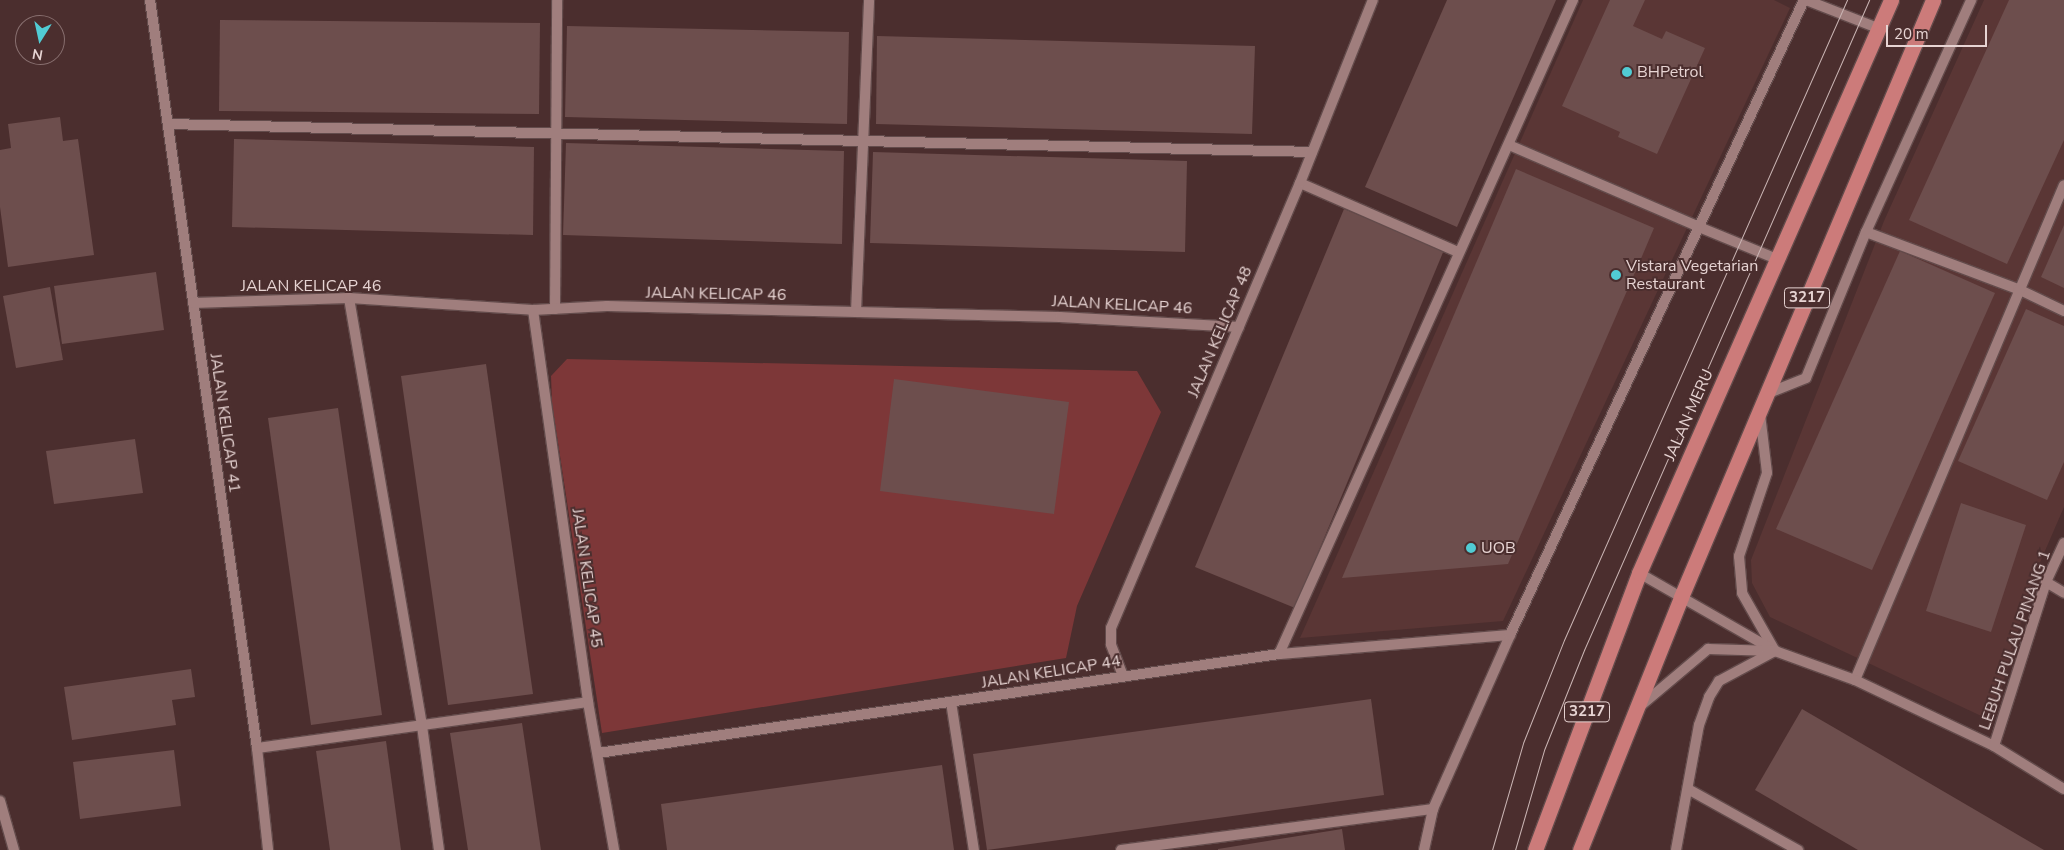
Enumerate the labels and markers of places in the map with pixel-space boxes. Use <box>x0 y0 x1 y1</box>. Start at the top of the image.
place label: BHPetrol <box>1637 62 1703 82</box>
marker: BHPetrol <box>1621 66 1633 78</box>
place label: Vistara Vegetarian Restaurant <box>1626 256 1758 294</box>
marker: Vistara Vegetarian Restaurant <box>1610 269 1622 281</box>
place label: UOB <box>1481 538 1516 558</box>
marker: UOB <box>1465 542 1477 554</box>

